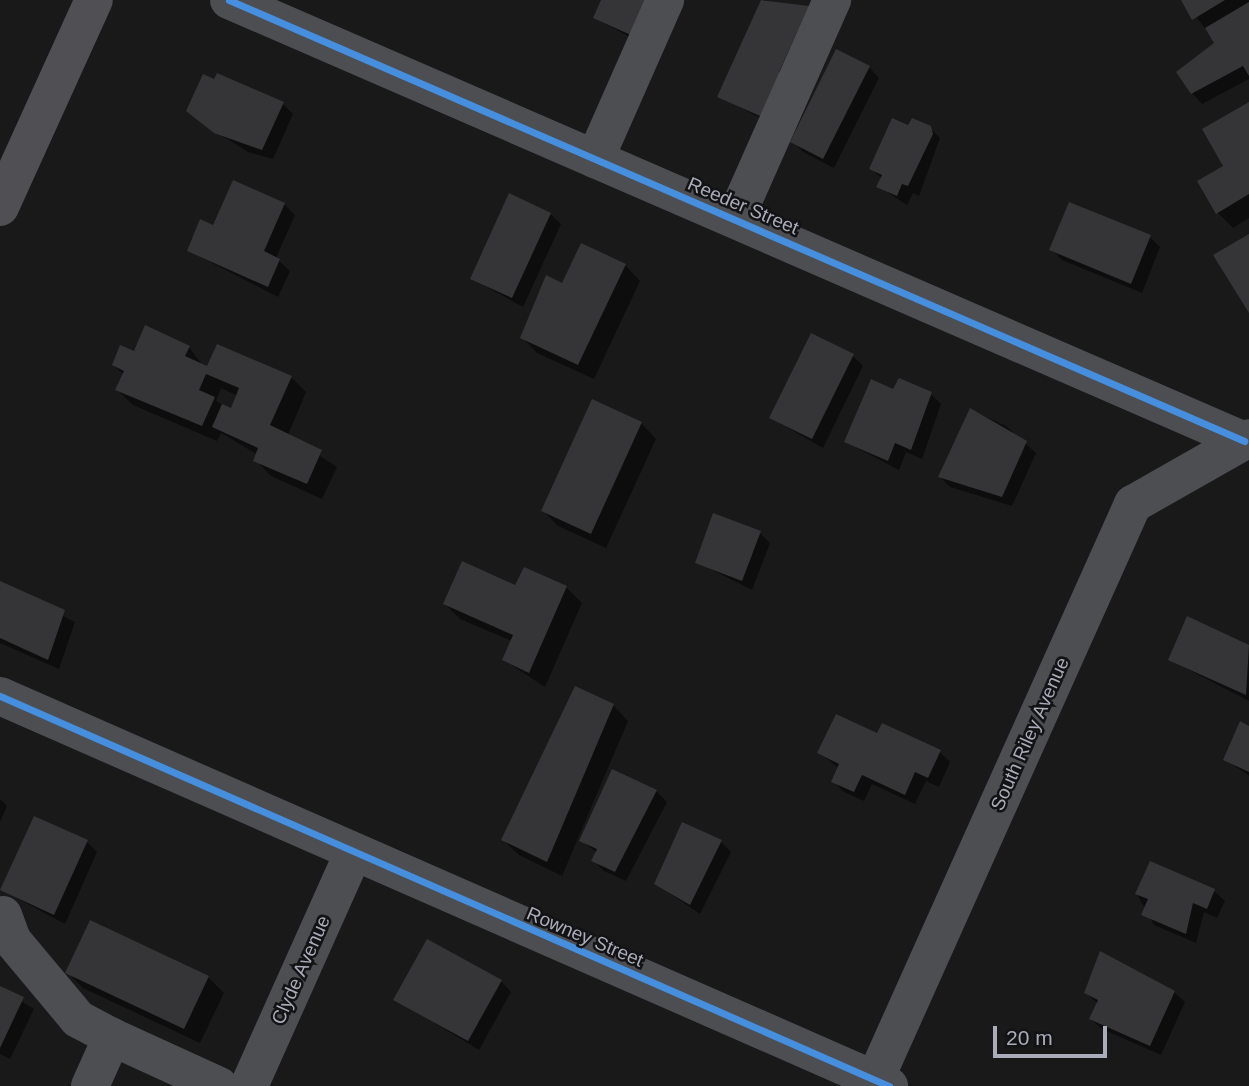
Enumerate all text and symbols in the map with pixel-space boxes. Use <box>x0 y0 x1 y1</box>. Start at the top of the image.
street label: Reeder Street <box>684 172 802 240</box>
street label: South Riley Avenue <box>986 653 1074 815</box>
street label: Rowney Street <box>523 902 647 972</box>
street label: Clyde Avenue <box>267 911 335 1029</box>
scale bar <box>997 1012 1111 1056</box>
text: 20 m <box>1006 1026 1053 1049</box>

